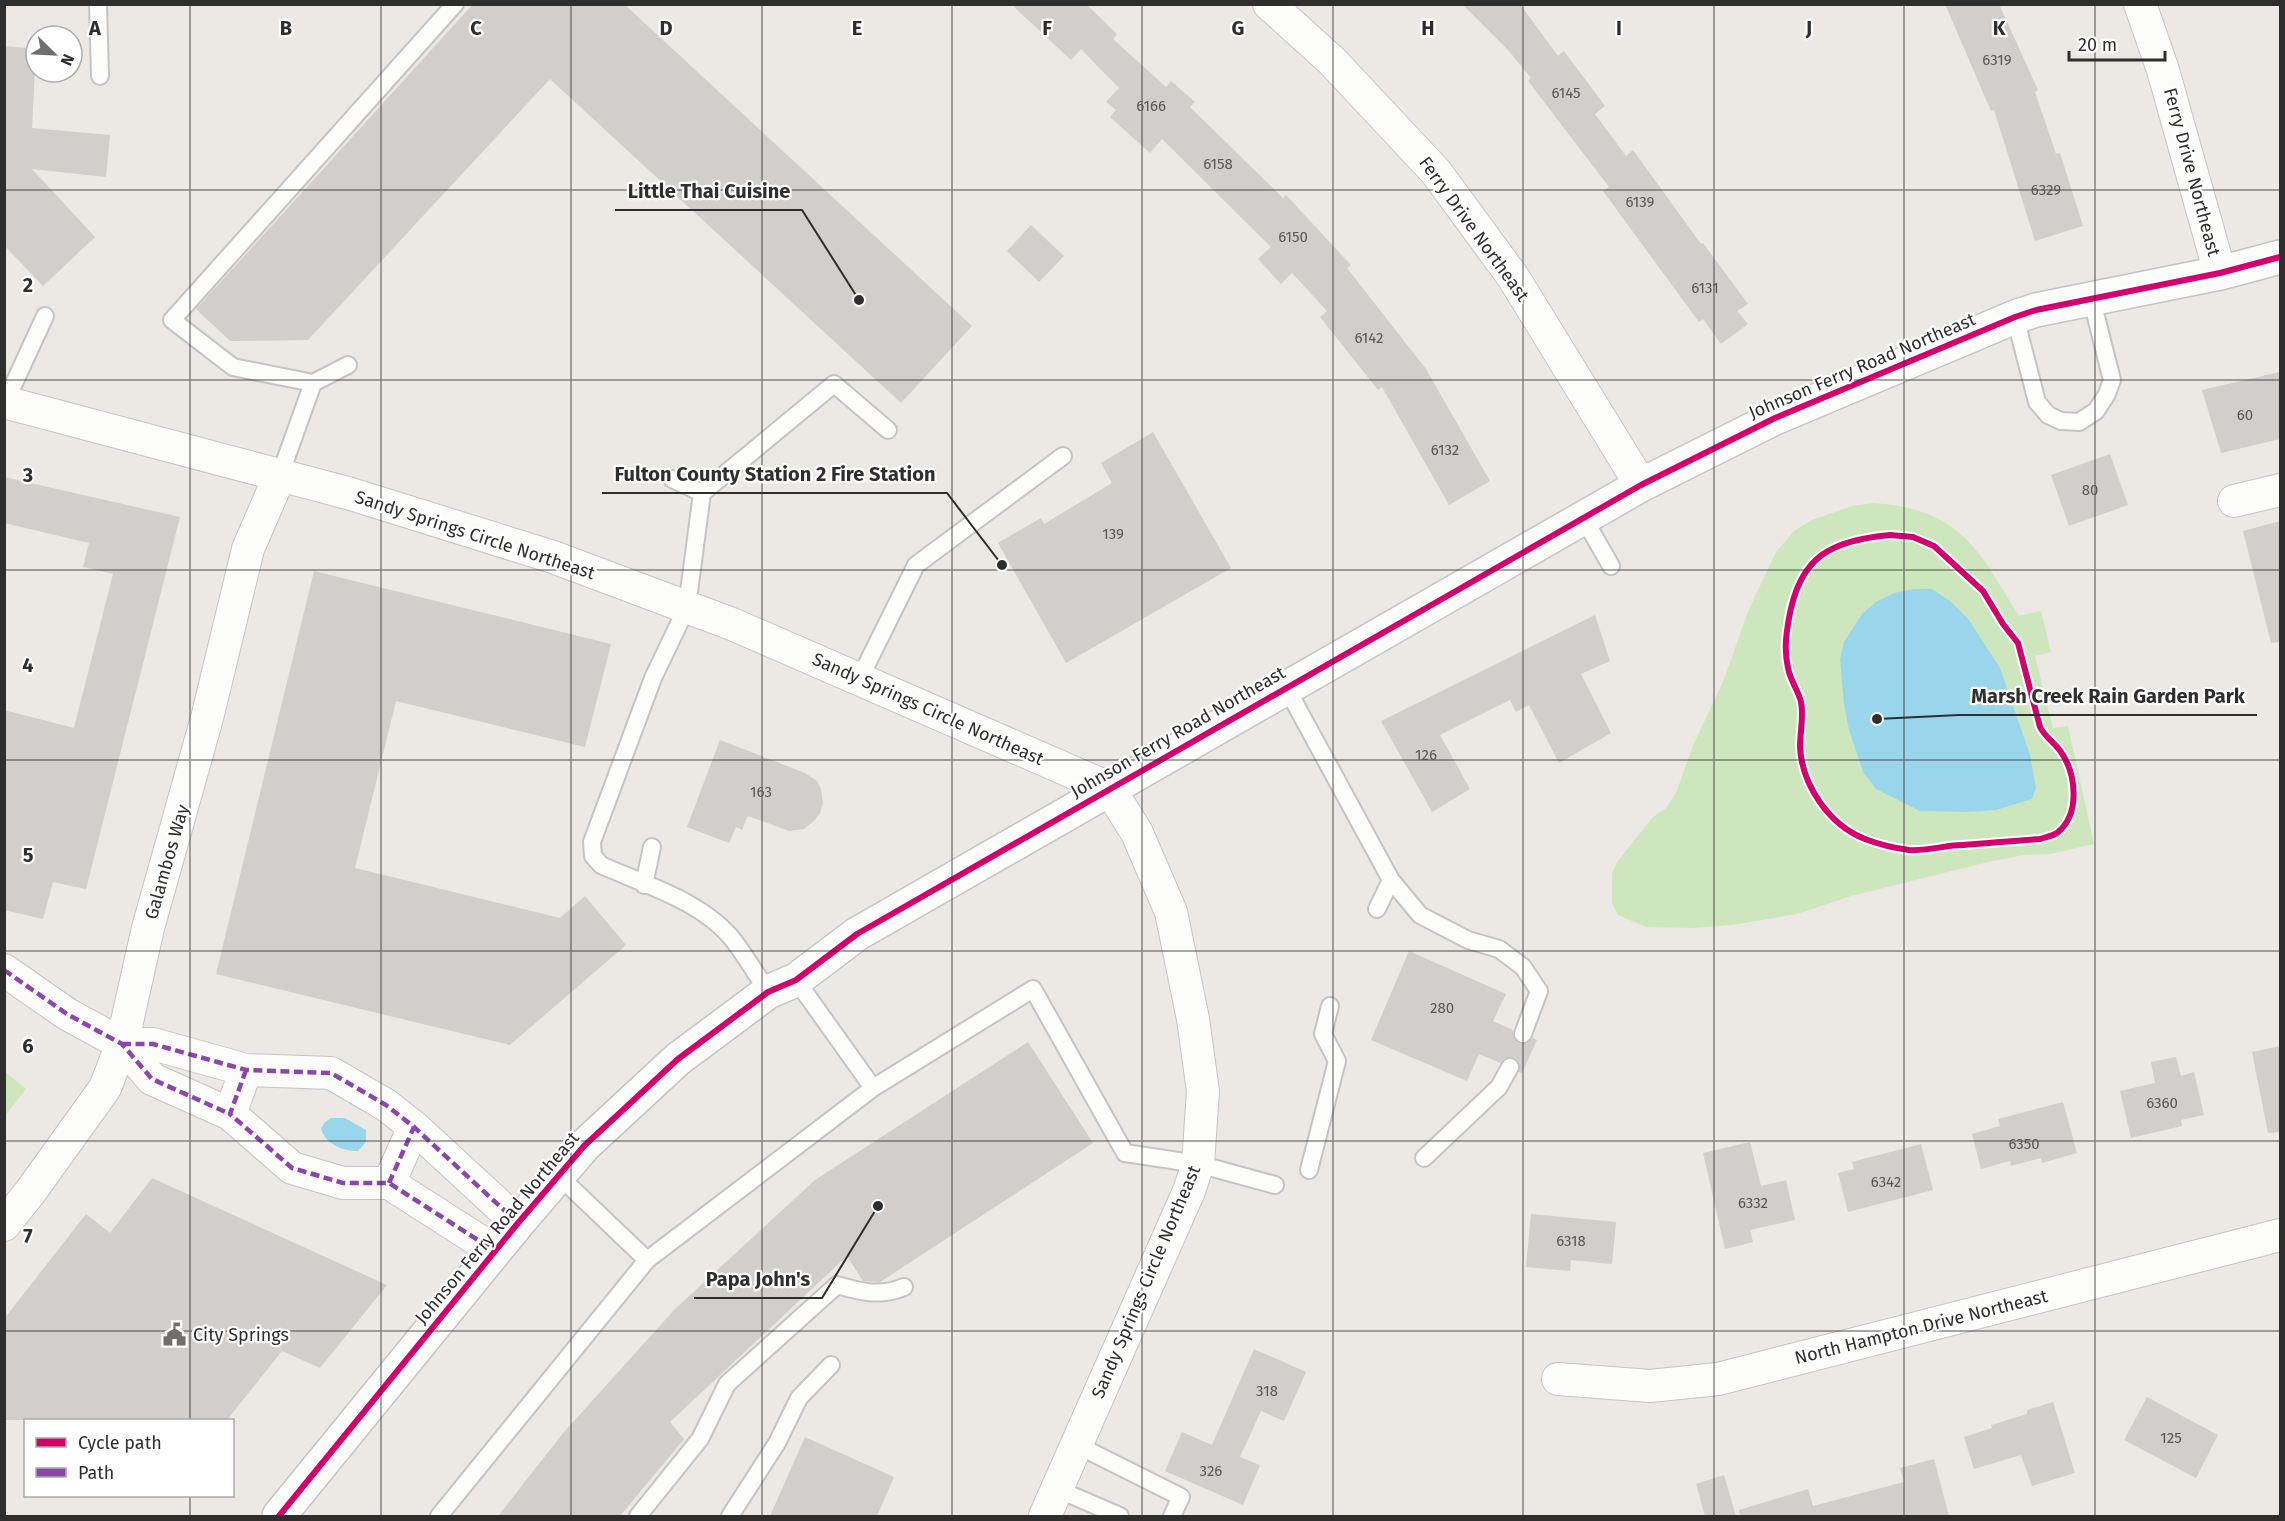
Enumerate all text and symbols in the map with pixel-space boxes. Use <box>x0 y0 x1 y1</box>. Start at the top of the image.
text: A <box>88 16 102 40</box>
text: B <box>280 16 292 40</box>
text: C <box>470 16 482 40</box>
text: D <box>659 16 673 40</box>
text: E <box>852 16 862 40</box>
text: F <box>1042 16 1052 40</box>
text: G <box>1232 16 1244 40</box>
text: H <box>1421 16 1435 40</box>
text: I <box>1616 16 1622 40</box>
text: J <box>1805 16 1812 40</box>
text: K <box>1993 16 2006 40</box>
north arrow <box>24 24 84 84</box>
scale bar <box>2069 24 2165 62</box>
text: 20 m <box>2078 34 2117 56</box>
text: N <box>56 51 78 69</box>
house number: 6319 <box>1982 51 2012 69</box>
house number: 6145 <box>1551 84 1581 102</box>
street label: Ferry Drive Northeast <box>2159 85 2225 259</box>
house number: 6166 <box>1136 97 1166 115</box>
street label: Ferry Drive Northeast <box>1414 152 1534 306</box>
house number: 6158 <box>1203 155 1233 173</box>
callout: Little Thai Cuisine <box>615 172 802 210</box>
text: Little Thai Cuisine <box>628 179 790 203</box>
house number: 6329 <box>2031 181 2061 199</box>
house number: 6139 <box>1626 193 1655 211</box>
house number: 6150 <box>1278 228 1308 246</box>
text: 2 <box>23 273 33 297</box>
house number: 6131 <box>1691 279 1719 297</box>
street label: Johnson Ferry Road Northeast <box>1745 308 1979 424</box>
house number: 6142 <box>1355 329 1383 347</box>
house number: 60 <box>2237 406 2253 424</box>
house number: 6132 <box>1431 441 1459 459</box>
callout: Fulton County Station 2 Fire Station <box>602 455 947 493</box>
text: Fulton County Station 2 Fire Station <box>615 462 935 486</box>
text: 3 <box>22 463 33 487</box>
house number: 80 <box>2082 481 2098 499</box>
street label: Sandy Springs Circle Northeast <box>352 486 598 584</box>
house number: 139 <box>1102 525 1124 543</box>
street label: Sandy Springs Circle Northeast <box>809 648 1048 770</box>
text: 4 <box>22 653 34 677</box>
street label: Johnson Ferry Road Northeast <box>1067 661 1290 803</box>
callout: Marsh Creek Rain Garden Park <box>1959 677 2257 715</box>
text: Marsh Creek Rain Garden Park <box>1971 684 2246 708</box>
house number: 126 <box>1415 746 1437 764</box>
house number: 163 <box>750 783 772 801</box>
street label: Galambos Way <box>140 802 194 922</box>
text: 5 <box>23 843 34 867</box>
house number: 280 <box>1430 999 1454 1017</box>
text: 6 <box>22 1034 34 1058</box>
house number: 6360 <box>2146 1094 2178 1112</box>
street label: Johnson Ferry Road Northeast <box>410 1127 584 1329</box>
house number: 6350 <box>2008 1135 2040 1153</box>
street label: Sandy Springs Circle Northeast <box>1087 1162 1205 1402</box>
house number: 6342 <box>1871 1173 1901 1191</box>
house number: 6332 <box>1738 1194 1768 1212</box>
text: 7 <box>23 1224 33 1248</box>
house number: 6318 <box>1556 1232 1586 1250</box>
callout: Papa John's <box>694 1260 822 1298</box>
text: Papa John's <box>706 1267 811 1291</box>
street label: North Hampton Drive Northeast <box>1792 1285 2050 1369</box>
public building icon: City Springs <box>162 1322 188 1348</box>
place label: City Springs <box>193 1324 289 1346</box>
house number: 318 <box>1256 1382 1278 1400</box>
legend <box>24 1419 234 1497</box>
house number: 125 <box>2160 1429 2182 1447</box>
text: Cycle path <box>78 1432 162 1454</box>
text: Path <box>78 1462 114 1484</box>
house number: 326 <box>1200 1462 1222 1480</box>

